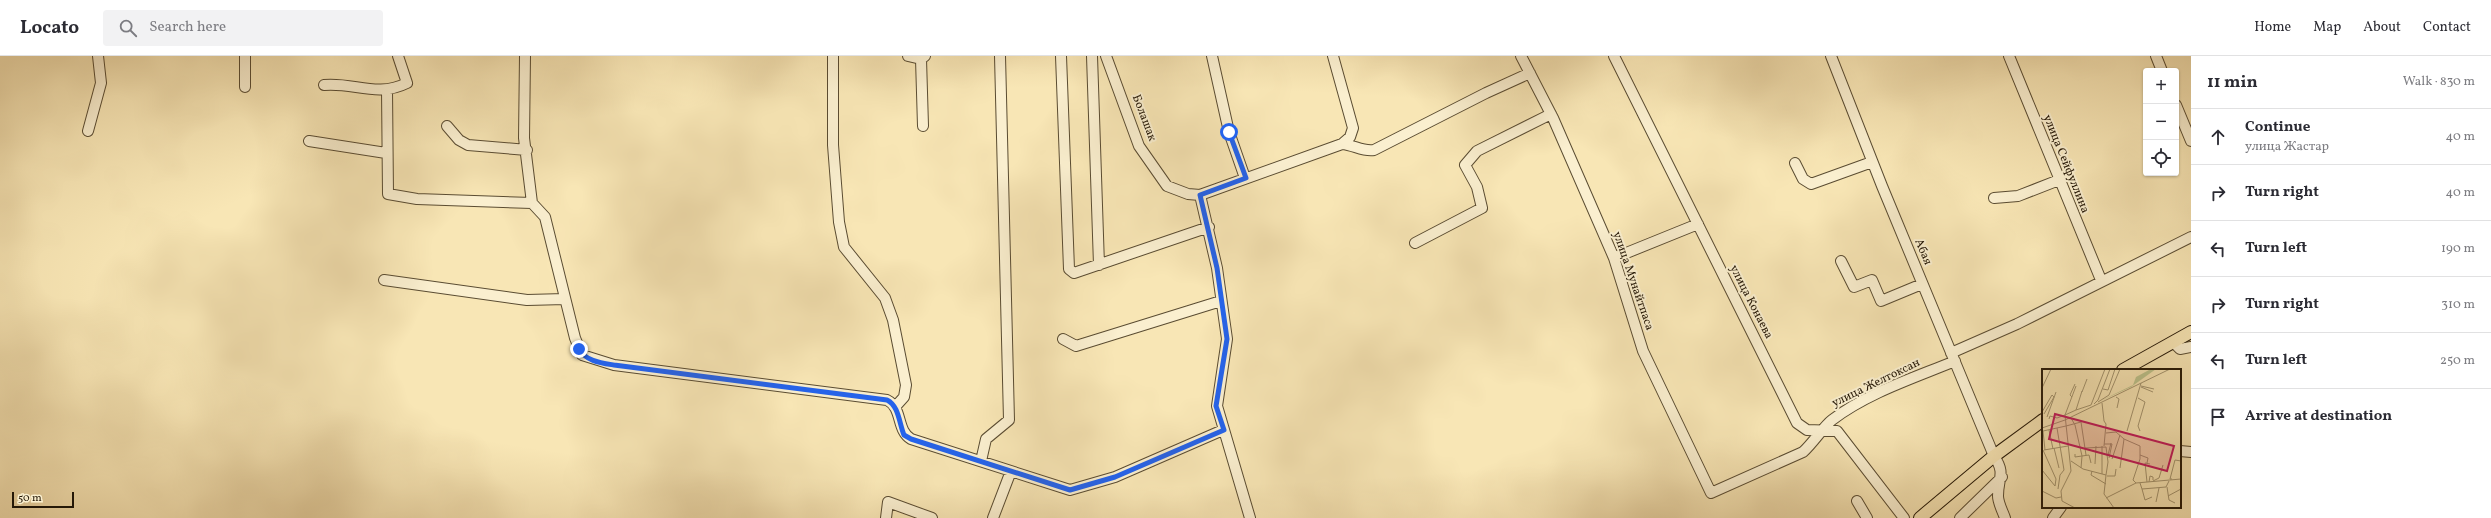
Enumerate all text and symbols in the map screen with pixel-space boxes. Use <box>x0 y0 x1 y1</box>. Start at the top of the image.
search box <box>103 10 383 46</box>
text: Locato <box>20 15 79 41</box>
icon: search <box>117 17 139 39</box>
text: Search here <box>149 17 226 38</box>
text: Home <box>2254 18 2291 37</box>
text: Map <box>2313 18 2341 37</box>
text: About <box>2363 18 2401 37</box>
text: Contact <box>2423 18 2471 37</box>
map controls <box>2143 68 2179 176</box>
button: + <box>2143 68 2179 104</box>
text: 11 min <box>2207 71 2258 94</box>
text: Walk · 830 m <box>2403 73 2475 91</box>
street label: Болашак <box>1128 92 1160 144</box>
button: − <box>2143 104 2179 140</box>
street label: улица Сейфуллина <box>2039 112 2093 216</box>
text: Continue <box>2245 117 2310 138</box>
route start <box>1220 123 1238 141</box>
icon: ahead <box>2207 126 2229 148</box>
text: 40 m <box>2446 128 2475 146</box>
text: улица Жастар <box>2245 138 2329 156</box>
button: locate <box>2143 140 2179 176</box>
icon: right <box>2207 182 2229 204</box>
text: Turn right <box>2245 182 2319 203</box>
text: 40 m <box>2446 184 2475 202</box>
street label: улица Мунайтпаса <box>1609 229 1657 333</box>
street label: Абая <box>1910 236 1936 268</box>
icon: left <box>2207 238 2229 260</box>
text: Turn left <box>2245 238 2307 259</box>
text: 190 m <box>2441 240 2475 258</box>
street label: улица Конаева <box>1726 262 1776 342</box>
icon: right <box>2207 294 2229 316</box>
text: Turn right <box>2245 294 2319 315</box>
text: 310 m <box>2441 296 2475 314</box>
route end <box>570 340 588 358</box>
icon: left <box>2207 350 2229 372</box>
text: Turn left <box>2245 350 2307 371</box>
text: 250 m <box>2440 352 2475 370</box>
street label: улица Желтоксан <box>1829 355 1923 411</box>
inset map <box>2042 369 2181 508</box>
icon: arrive <box>2207 406 2229 428</box>
text: Arrive at destination <box>2245 406 2392 427</box>
scale bar <box>12 490 74 509</box>
text: 50 m <box>18 491 42 506</box>

